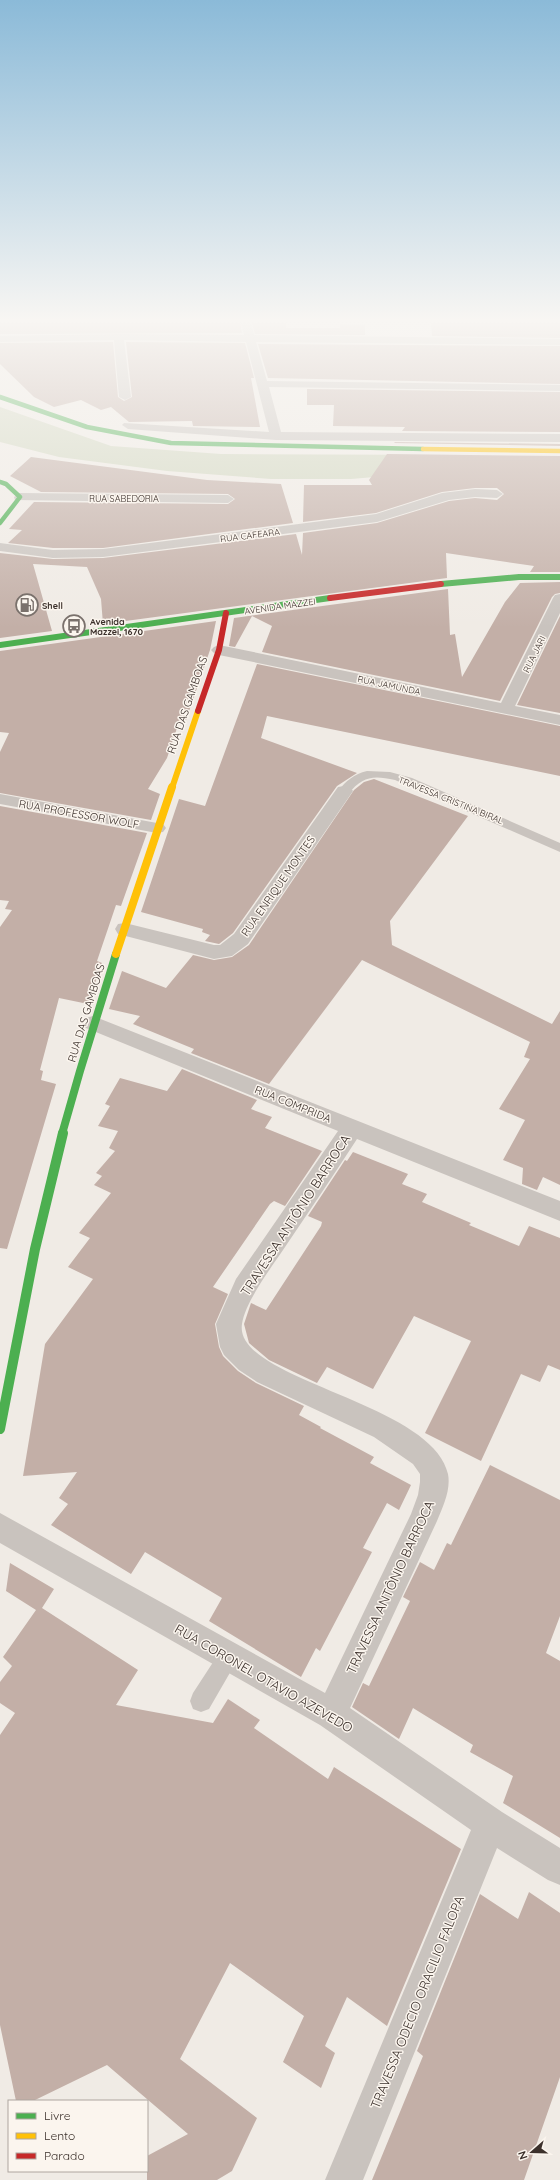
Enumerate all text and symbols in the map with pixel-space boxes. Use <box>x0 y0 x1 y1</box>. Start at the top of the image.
street label: RUA SABEDORIA <box>89 493 159 504</box>
street label: RUA CAFEARA <box>219 526 281 544</box>
fuel station icon: Shell <box>14 592 40 618</box>
street label: AVENIDA MAZZEI <box>244 596 316 616</box>
place label: Shell <box>42 600 63 611</box>
bus stop icon: Avenida Mazzei, 1670 <box>61 613 87 639</box>
place label: Avenida Mazzei, 1670 <box>90 616 143 637</box>
street label: RUA JARI <box>520 634 548 674</box>
street label: RUA DAS GAMBOAS <box>164 654 210 756</box>
street label: RUA JAMUNDA <box>357 673 422 697</box>
street label: TRAVESSA CRISTINA BIRAL <box>397 774 505 826</box>
street label: RUA PROFESSOR WOLF <box>18 797 140 831</box>
street label: RUA ENRIQUE MONTES <box>238 833 318 939</box>
street label: RUA DAS GAMBOAS <box>64 962 108 1064</box>
street label: RUA COMPRIDA <box>253 1082 333 1126</box>
street label: TRAVESSA ANTÔNIO BARROCA <box>237 1131 354 1299</box>
street label: TRAVESSA ANTÔNIO BARROCA <box>343 1497 438 1676</box>
street label: RUA CORONEL OTAVIO AZEVEDO <box>172 1620 356 1736</box>
street label: TRAVESSA ODECIO ORACILIO FALOPA <box>367 1893 467 2111</box>
legend <box>8 2100 148 2172</box>
text: Livre <box>44 2108 71 2123</box>
text: Lento <box>44 2128 75 2143</box>
north arrow <box>512 2132 552 2172</box>
text: Parado <box>44 2148 85 2163</box>
text: N <box>515 2149 531 2162</box>

